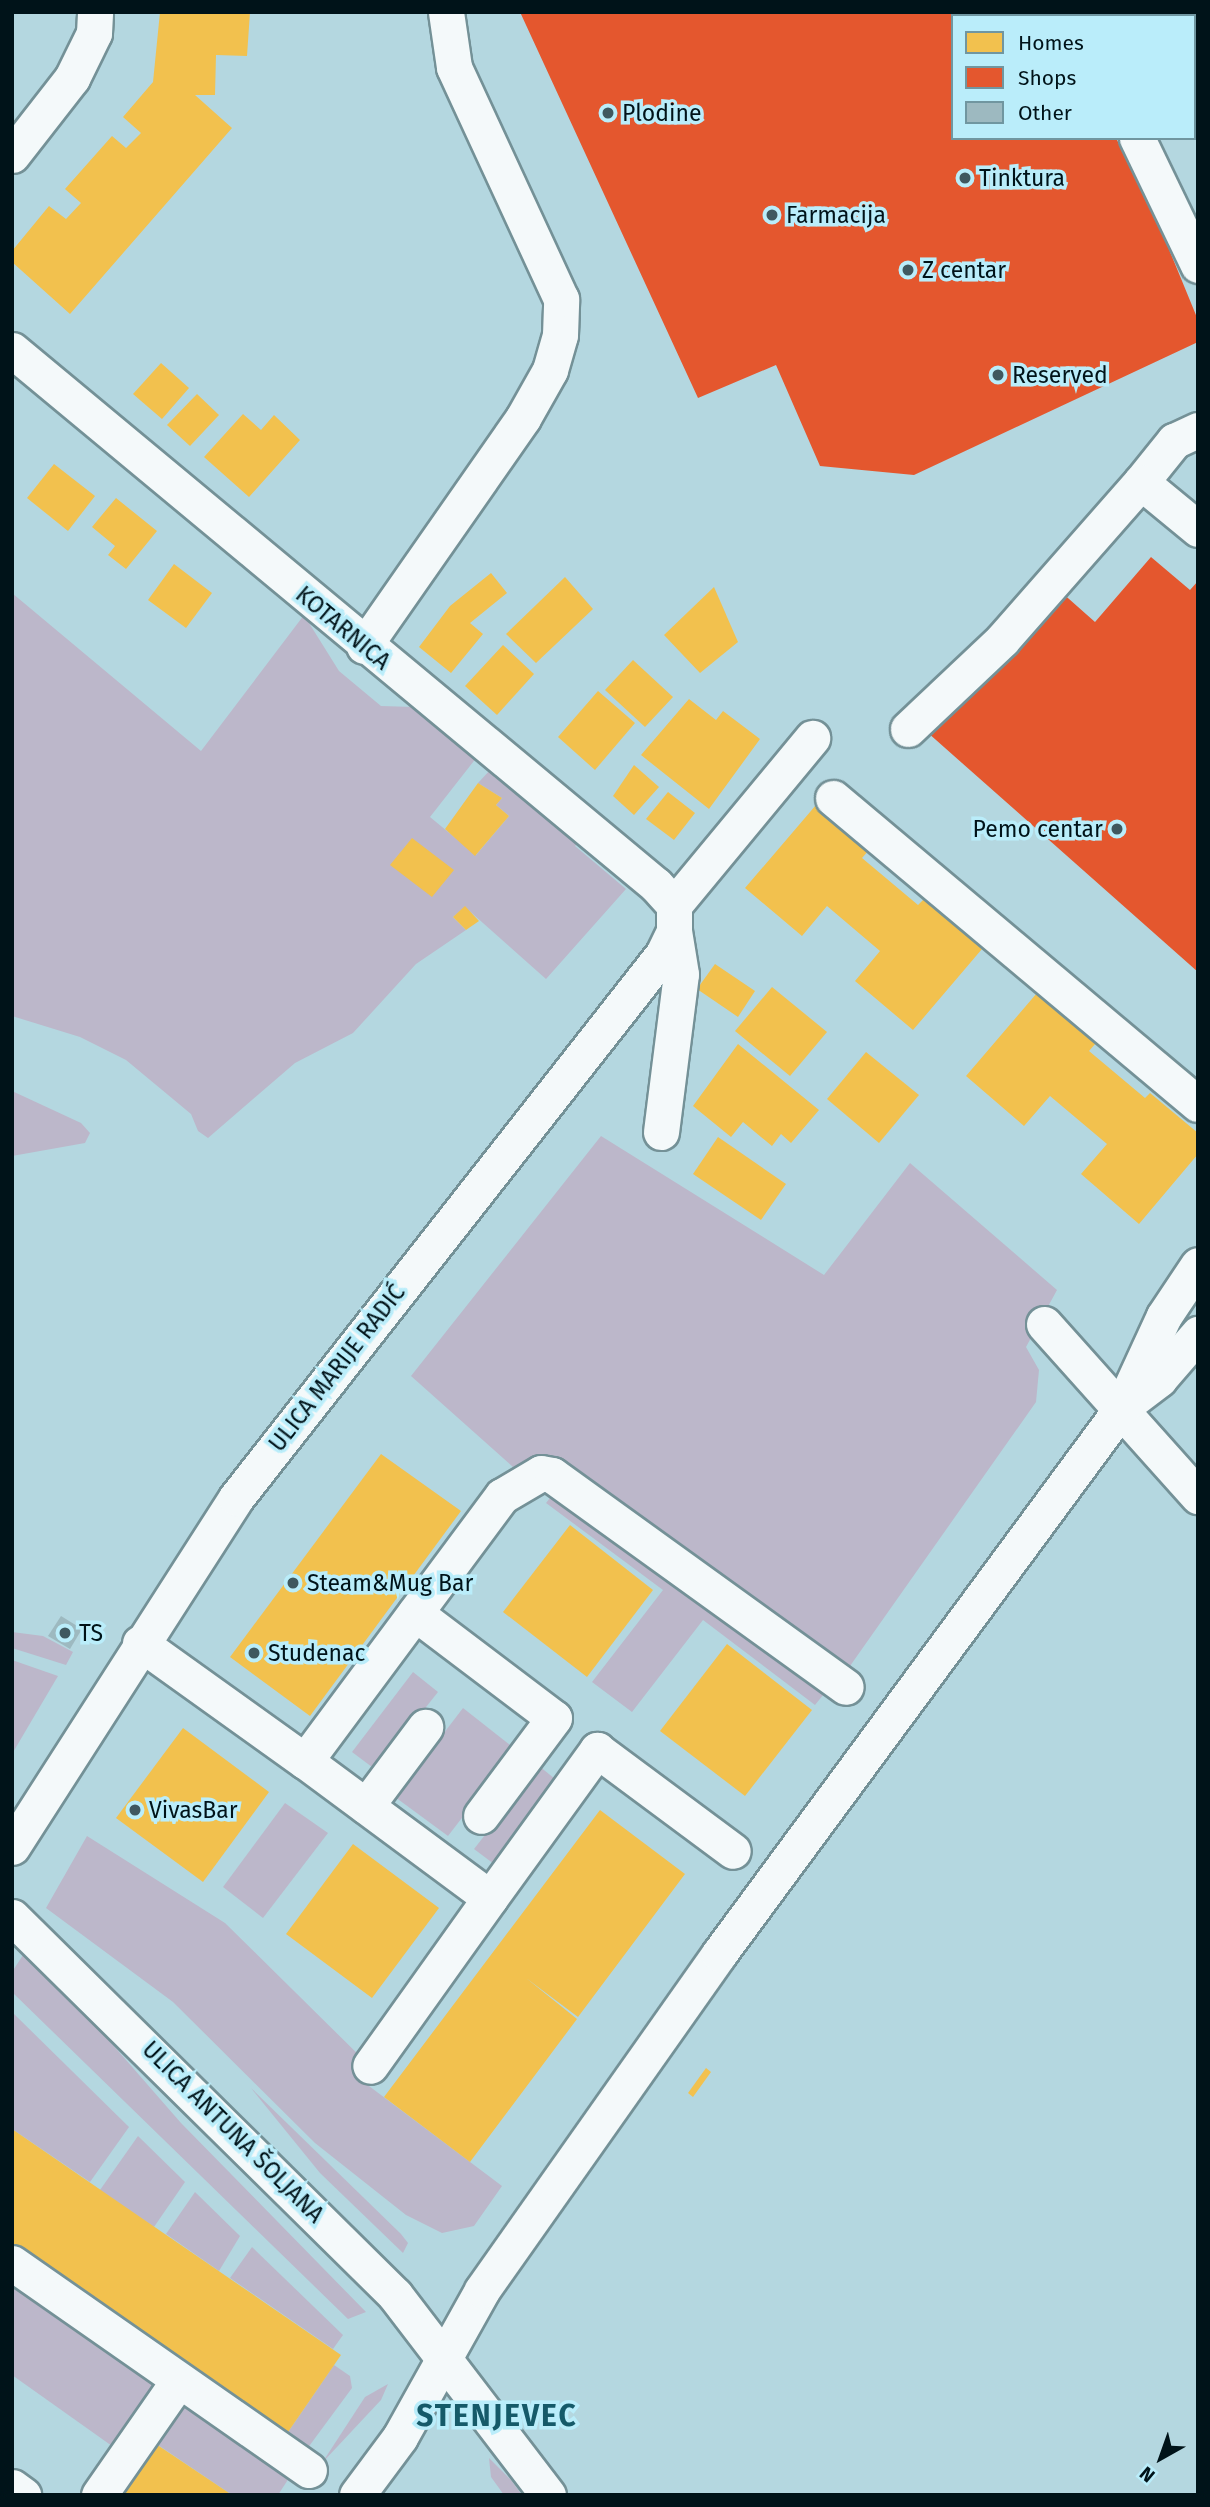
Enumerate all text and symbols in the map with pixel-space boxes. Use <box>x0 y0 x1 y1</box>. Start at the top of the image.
legend <box>951 14 1196 140</box>
text: Homes <box>1018 30 1084 56</box>
text: Shops <box>1018 65 1076 91</box>
place label: Plodine <box>622 99 701 127</box>
text: Other <box>1018 100 1072 126</box>
marker: Plodine <box>600 105 616 121</box>
place label: Tinktura <box>979 164 1065 192</box>
marker: Tinktura <box>957 170 973 186</box>
place label: Farmacija <box>786 201 886 229</box>
marker: Farmacija <box>764 207 780 223</box>
place label: Z centar <box>922 256 1006 284</box>
marker: Z centar <box>900 262 916 278</box>
place label: Reserved <box>1012 361 1108 389</box>
marker: Reserved <box>990 367 1006 383</box>
street label: KOTARNICA <box>290 581 396 675</box>
place label: Pemo centar <box>972 815 1103 843</box>
marker: Pemo centar <box>1109 821 1125 837</box>
street label: ULICA MARIJE RADIĆ <box>263 1279 411 1457</box>
place label: Steam&Mug Bar <box>307 1569 473 1597</box>
marker: Steam&Mug Bar <box>285 1575 301 1591</box>
place label: TS <box>79 1619 103 1647</box>
marker: TS <box>57 1625 73 1641</box>
place label: Studenac <box>268 1639 365 1667</box>
marker: Studenac <box>246 1645 262 1661</box>
place label: VivasBar <box>149 1796 238 1824</box>
marker: VivasBar <box>127 1802 143 1818</box>
street label: ULICA ANTUNA ŠOLJANA <box>137 2036 329 2228</box>
district label: STENJEVEC <box>417 2398 577 2434</box>
north arrow <box>1126 2423 1196 2493</box>
text: N <box>1135 2462 1159 2487</box>

